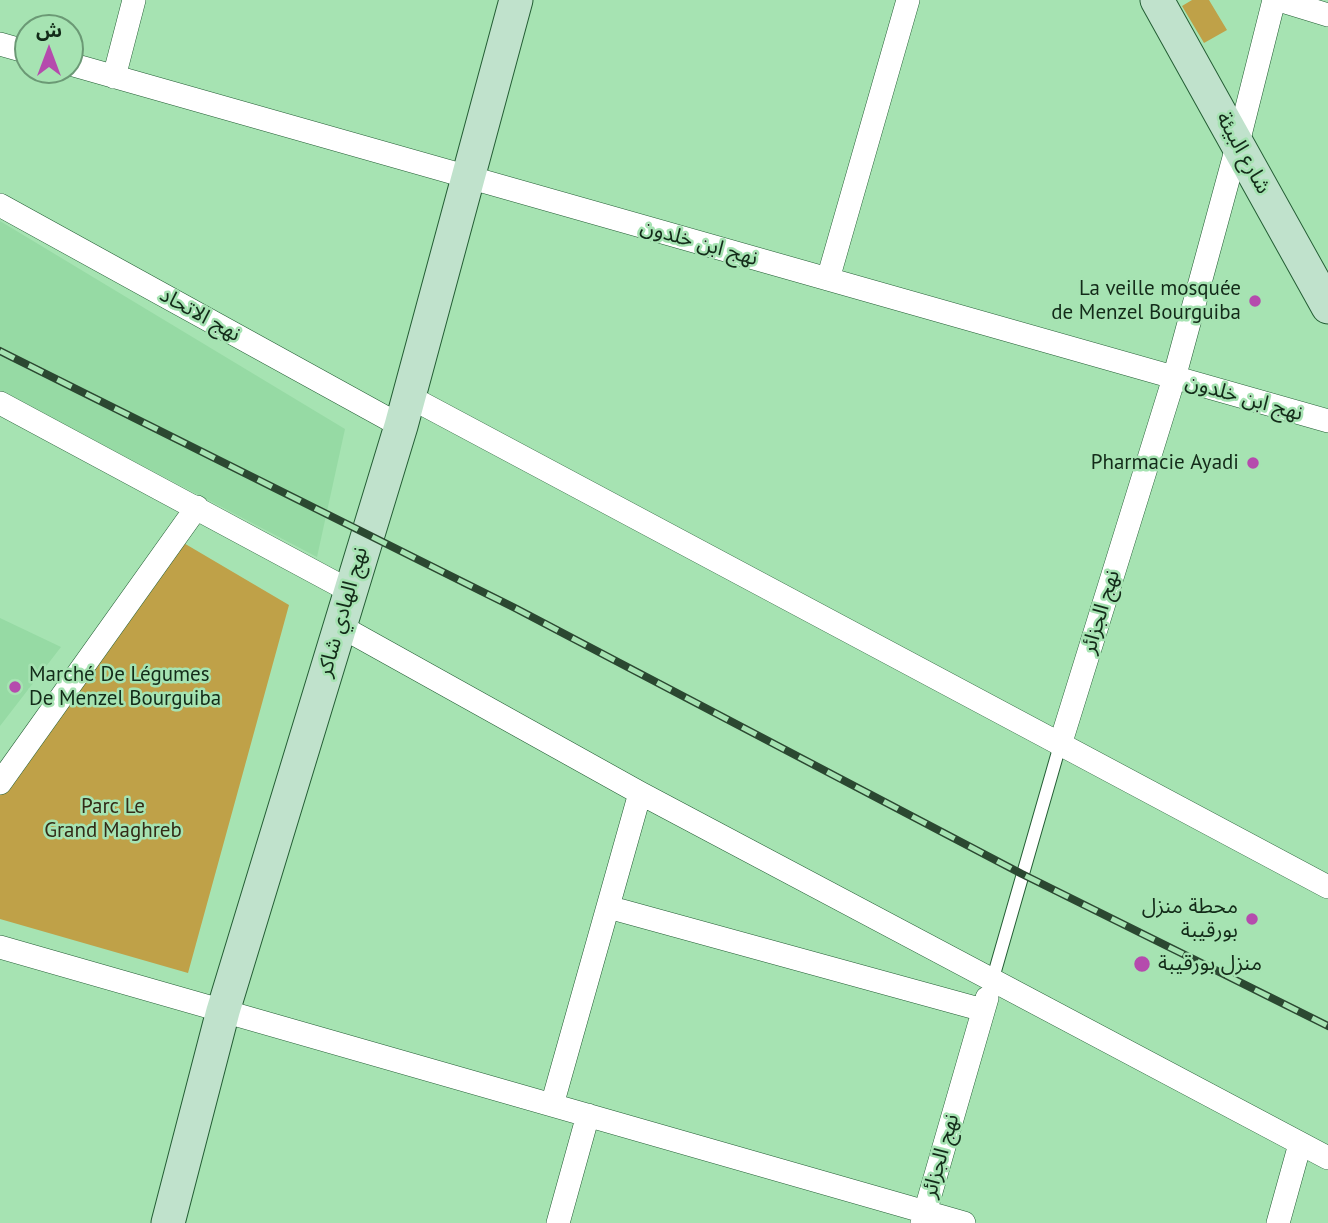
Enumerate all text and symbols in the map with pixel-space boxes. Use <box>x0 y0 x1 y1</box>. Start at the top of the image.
north arrow <box>14 14 84 84</box>
text: ش <box>36 18 62 42</box>
street label: شارع البيئة <box>1210 108 1276 198</box>
street label: نهج ابن خلدون <box>638 214 760 272</box>
place label: La veille mosquée de Menzel Bourguiba <box>1051 276 1241 326</box>
street label: نهج الاتحاد <box>155 283 245 347</box>
marker: La veille mosquée de Menzel Bourguiba <box>1247 293 1263 309</box>
street label: نهج ابن خلدون <box>1183 369 1305 427</box>
place label: Pharmacie Ayadi <box>1091 450 1239 476</box>
marker: Pharmacie Ayadi <box>1245 455 1261 471</box>
street label: نهج الهادي شاكر <box>312 544 374 680</box>
street label: نهج الجزائر <box>1076 567 1126 657</box>
place label: Marché De Légumes De Menzel Bourguiba <box>29 662 221 712</box>
marker: Marché De Légumes De Menzel Bourguiba <box>7 679 23 695</box>
park label: Parc Le Grand Maghreb <box>44 794 182 844</box>
place label: محطة منزل بورقيبة <box>1142 894 1238 944</box>
marker: محطة منزل بورقيبة <box>1244 911 1260 927</box>
place label: منزل بورقيبة <box>1158 951 1262 977</box>
marker: منزل بورقيبة <box>1132 954 1152 974</box>
street label: نهج الجزائر <box>917 1111 965 1201</box>

